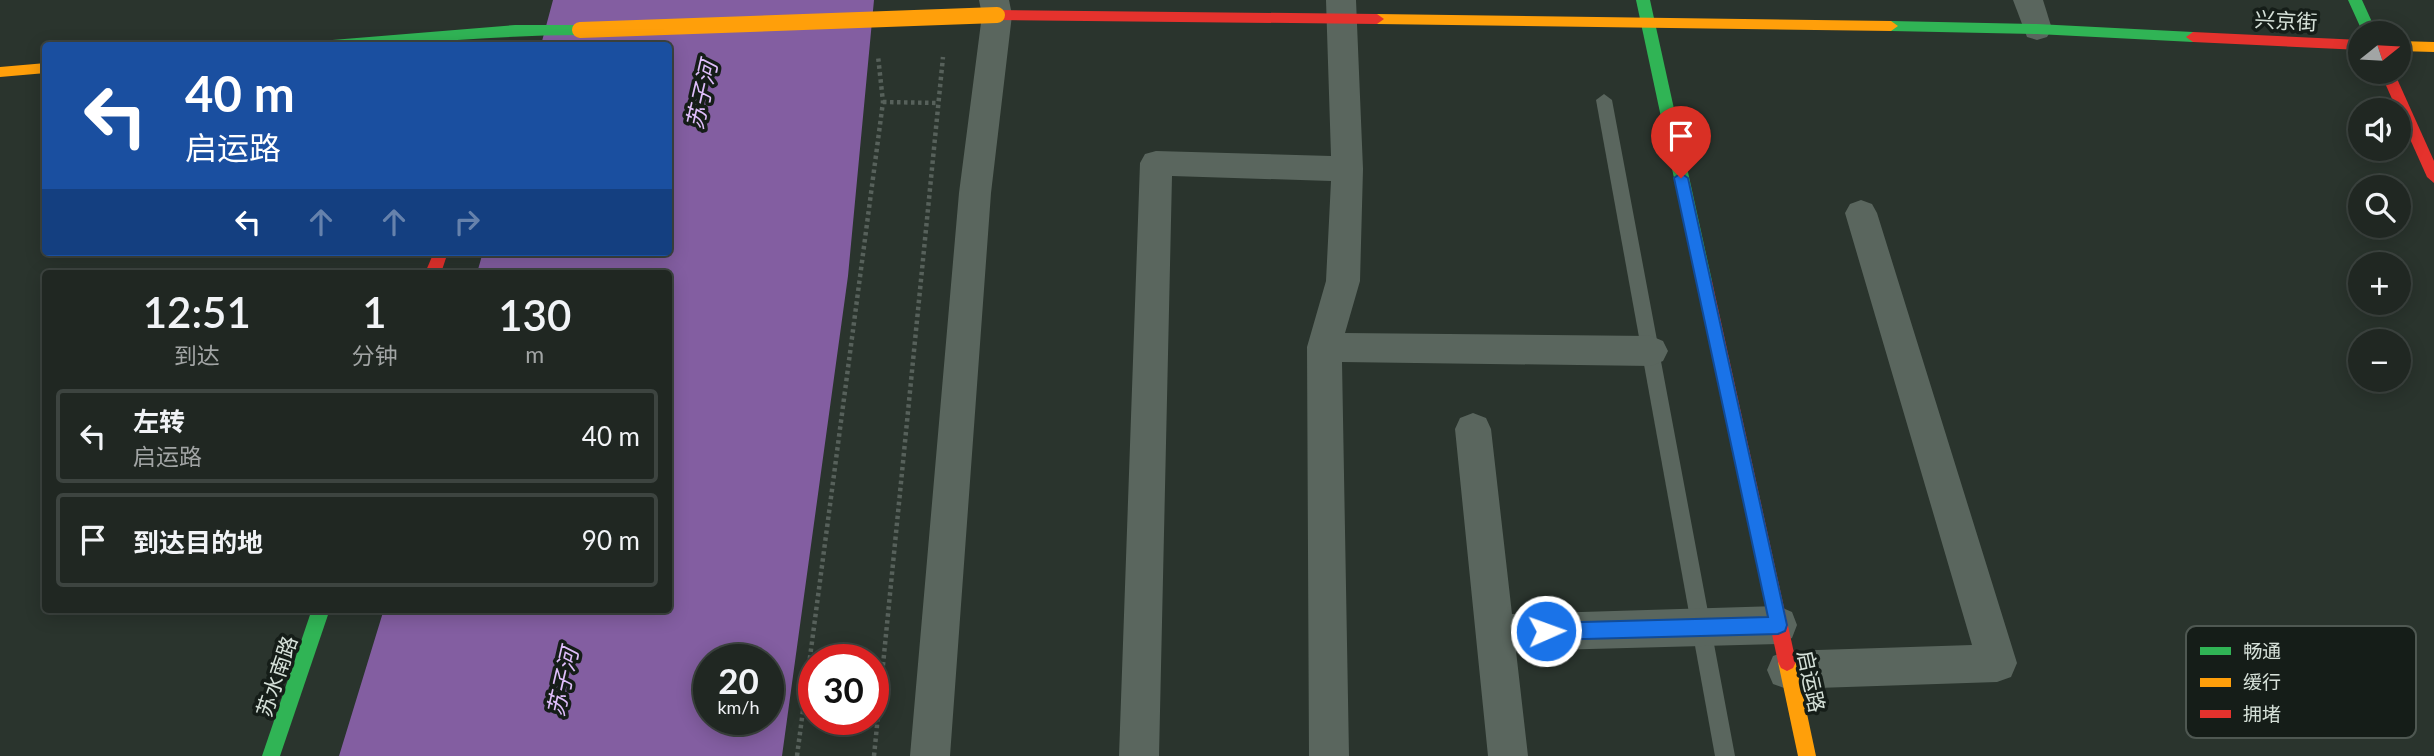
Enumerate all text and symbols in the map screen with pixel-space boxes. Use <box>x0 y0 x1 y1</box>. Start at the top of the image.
street label: 兴京街 <box>2254 6 2318 34</box>
north arrow <box>2348 21 2412 84</box>
map controls <box>2348 21 2411 392</box>
water label: 苏子河 <box>680 54 723 132</box>
text: 40 m <box>185 64 295 122</box>
icon: left <box>70 70 161 161</box>
button: sound <box>2348 98 2411 161</box>
pin <box>1651 106 1711 178</box>
icon: arrive <box>1662 117 1700 155</box>
text: 启运路 <box>185 128 281 167</box>
button: search <box>2348 175 2411 238</box>
icon: left <box>229 203 267 241</box>
icon: ahead <box>302 203 340 241</box>
icon: ahead <box>375 203 413 241</box>
icon: right <box>448 203 486 241</box>
button: + <box>2348 252 2411 315</box>
text: 12:51 <box>143 287 251 337</box>
text: 1 <box>362 287 387 337</box>
text: 130 <box>498 290 571 340</box>
button: − <box>2348 329 2411 392</box>
text: m <box>525 340 544 368</box>
text: 到达 <box>174 341 220 369</box>
text: 分钟 <box>351 341 397 369</box>
text: 左转 <box>133 405 185 437</box>
icon: left <box>74 417 112 455</box>
text: 40 m <box>582 420 640 452</box>
text: 启运路 <box>133 442 202 470</box>
icon: arrive <box>74 521 112 559</box>
text: 90 m <box>582 524 640 556</box>
text: 到达目的地 <box>133 526 263 558</box>
position arrow <box>1509 594 1583 668</box>
legend <box>2186 626 2416 738</box>
street label: 苏水南路 <box>251 632 301 720</box>
text: 畅通 <box>2243 639 2281 662</box>
water label: 苏子河 <box>541 641 584 719</box>
speed limit sign: 30 <box>798 644 889 735</box>
street label: 启运路 <box>1793 648 1831 714</box>
text: 20 <box>718 659 759 701</box>
text: 缓行 <box>2243 670 2281 693</box>
text: km/h <box>717 696 760 718</box>
text: 拥堵 <box>2243 702 2281 725</box>

